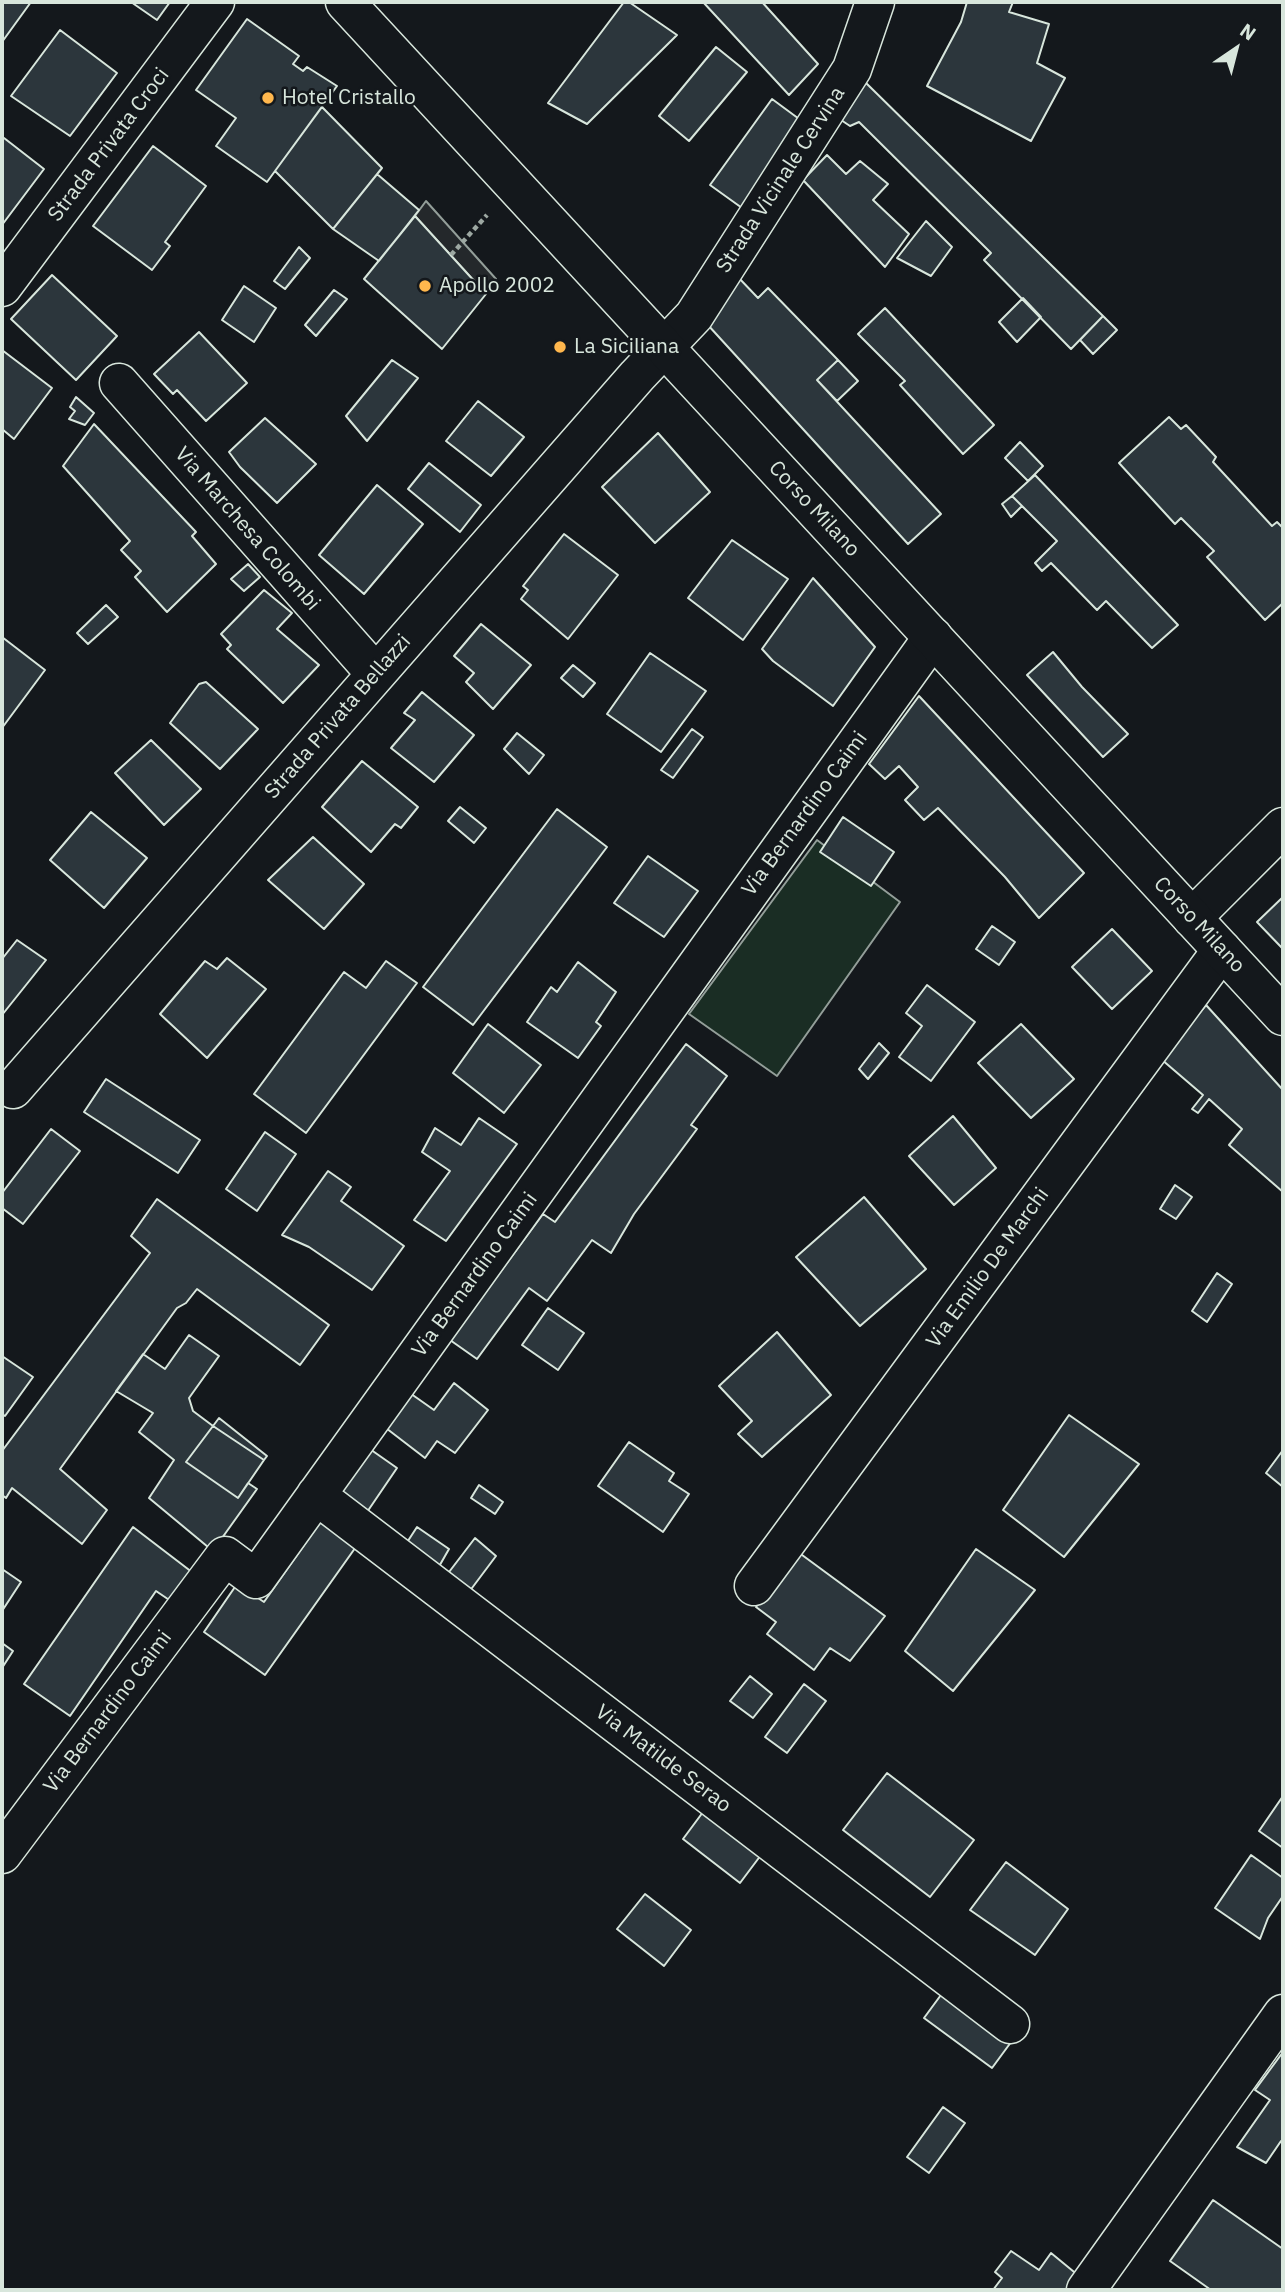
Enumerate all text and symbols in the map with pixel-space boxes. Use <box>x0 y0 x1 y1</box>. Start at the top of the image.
north arrow <box>1201 14 1271 84</box>
text: N <box>1236 18 1261 46</box>
street label: Strada Privata Croci <box>43 63 175 227</box>
street label: Strada Vicinale Cervina <box>711 82 851 278</box>
place label: Hotel Cristallo <box>282 85 416 111</box>
marker: Hotel Cristallo <box>260 90 276 106</box>
place label: Apollo 2002 <box>439 273 555 299</box>
marker: Apollo 2002 <box>417 278 433 294</box>
place label: La Siciliana <box>574 334 679 360</box>
marker: La Siciliana <box>552 339 568 355</box>
street label: Via Marchesa Colombi <box>169 442 325 616</box>
street label: Corso Milano <box>763 456 865 562</box>
street label: Strada Privata Bellazzi <box>260 630 416 804</box>
street label: Via Bernardino Caimi <box>737 727 873 901</box>
street label: Corso Milano <box>1148 872 1250 978</box>
street label: Via Emilio De Marchi <box>921 1183 1055 1353</box>
street label: Via Bernardino Caimi <box>407 1188 543 1362</box>
street label: Via Bernardino Caimi <box>39 1626 177 1798</box>
street label: Via Matilde Serao <box>590 1700 736 1818</box>

